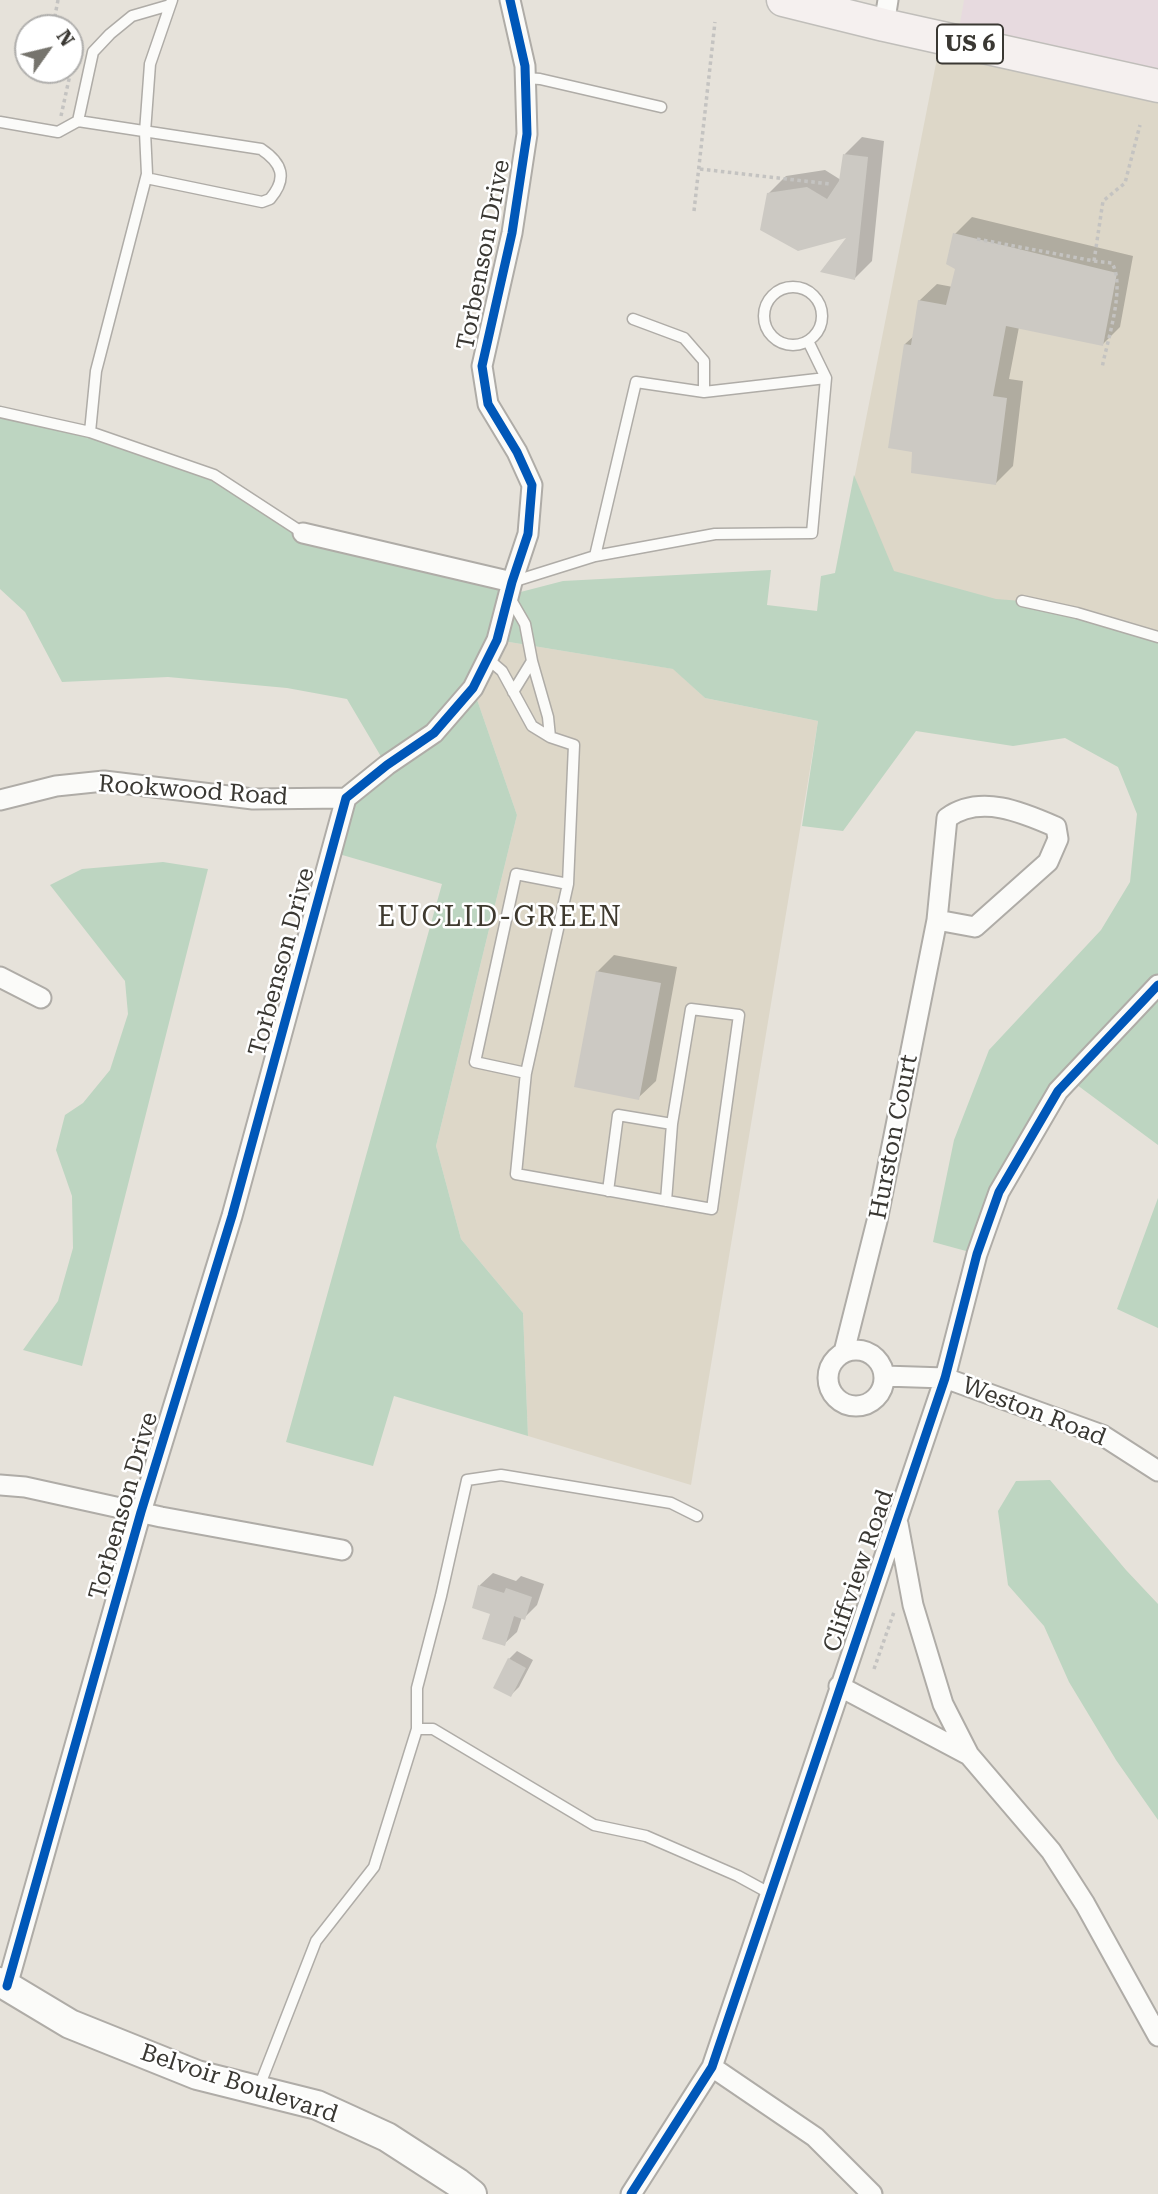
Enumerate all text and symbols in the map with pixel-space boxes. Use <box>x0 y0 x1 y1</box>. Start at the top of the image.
north arrow <box>14 14 84 84</box>
road number: US 6 <box>937 24 1003 64</box>
text: N <box>52 26 79 51</box>
street label: Torbenson Drive <box>451 157 517 353</box>
street label: Rookwood Road <box>97 770 289 812</box>
street label: Torbenson Drive <box>243 865 321 1059</box>
district label: EUCLID-GREEN <box>379 901 621 935</box>
street label: Hurston Court <box>864 1052 924 1222</box>
street label: Weston Road <box>958 1371 1110 1453</box>
street label: Torbenson Drive <box>83 1409 165 1603</box>
street label: Cliffview Road <box>818 1486 900 1656</box>
street label: Belvoir Boulevard <box>137 2038 341 2130</box>

